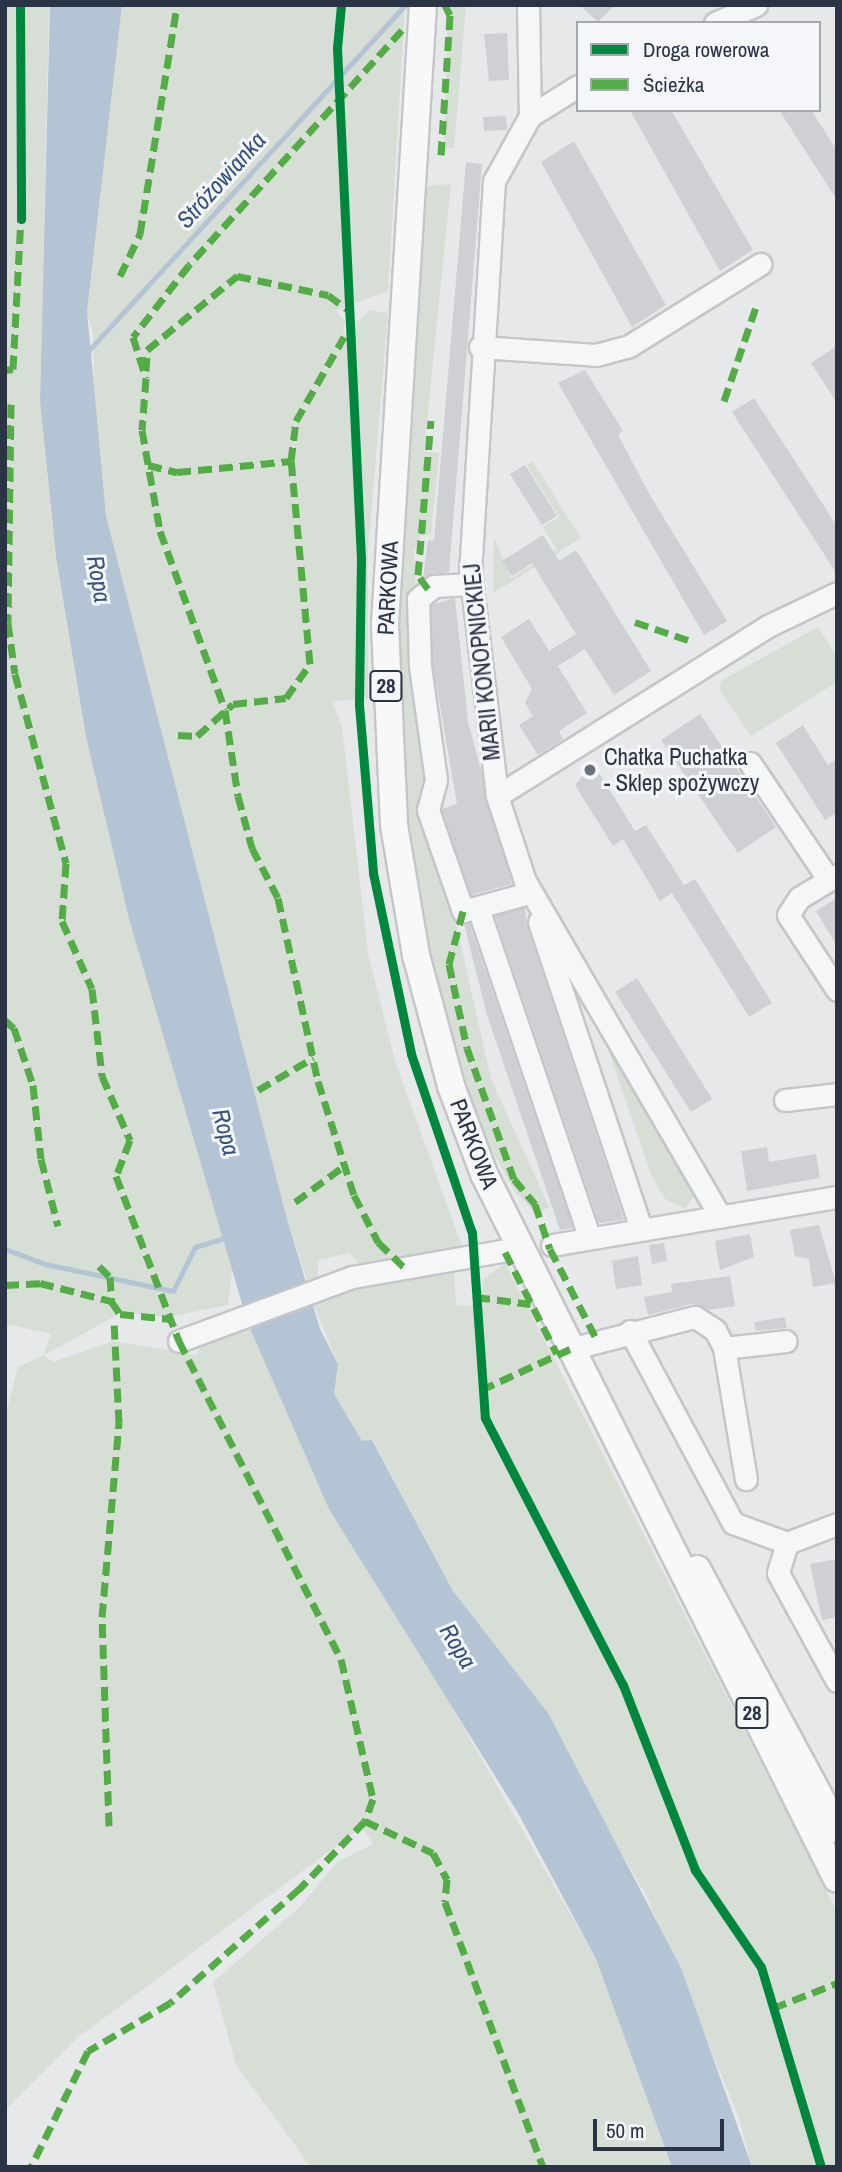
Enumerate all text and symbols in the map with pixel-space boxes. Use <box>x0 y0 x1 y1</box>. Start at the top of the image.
legend <box>576 21 821 112</box>
text: Droga rowerowa <box>643 35 769 64</box>
text: Ścieżka <box>643 70 704 99</box>
water label: Stróżowianka <box>170 126 272 234</box>
street label: PARKOWA <box>372 540 404 636</box>
water label: Ropa <box>81 553 117 605</box>
street label: MARII KONOPNICKIEJ <box>458 562 506 762</box>
road number: 28 <box>368 668 404 704</box>
place label: Chatka Puchatka - Sklep spożywczy <box>604 743 759 797</box>
marker: Chatka Puchatka - Sklep spożywczy <box>582 762 598 778</box>
street label: PARKOWA <box>444 1095 504 1193</box>
water label: Ropa <box>206 1106 246 1158</box>
water label: Ropa <box>434 1618 482 1674</box>
road number: 28 <box>734 1696 770 1730</box>
scale bar <box>597 2106 728 2150</box>
text: 50 m <box>606 2116 644 2145</box>

